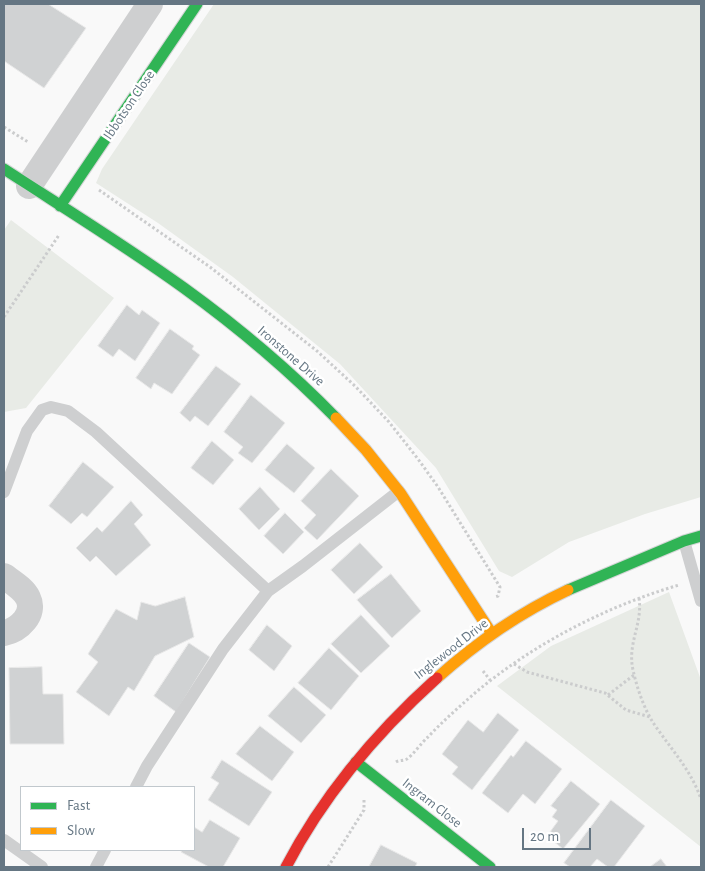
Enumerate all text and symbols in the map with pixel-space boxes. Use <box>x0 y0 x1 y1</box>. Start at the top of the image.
street label: Ibbotson Close <box>100 67 158 143</box>
street label: Ironstone Drive <box>254 322 328 390</box>
street label: Inglewood Drive <box>411 615 491 683</box>
street label: Ingram Close <box>399 774 465 832</box>
legend <box>20 786 195 851</box>
text: Fast <box>67 798 90 813</box>
scale bar <box>525 818 594 850</box>
text: Slow <box>67 823 95 838</box>
text: 20 m <box>530 829 559 844</box>

